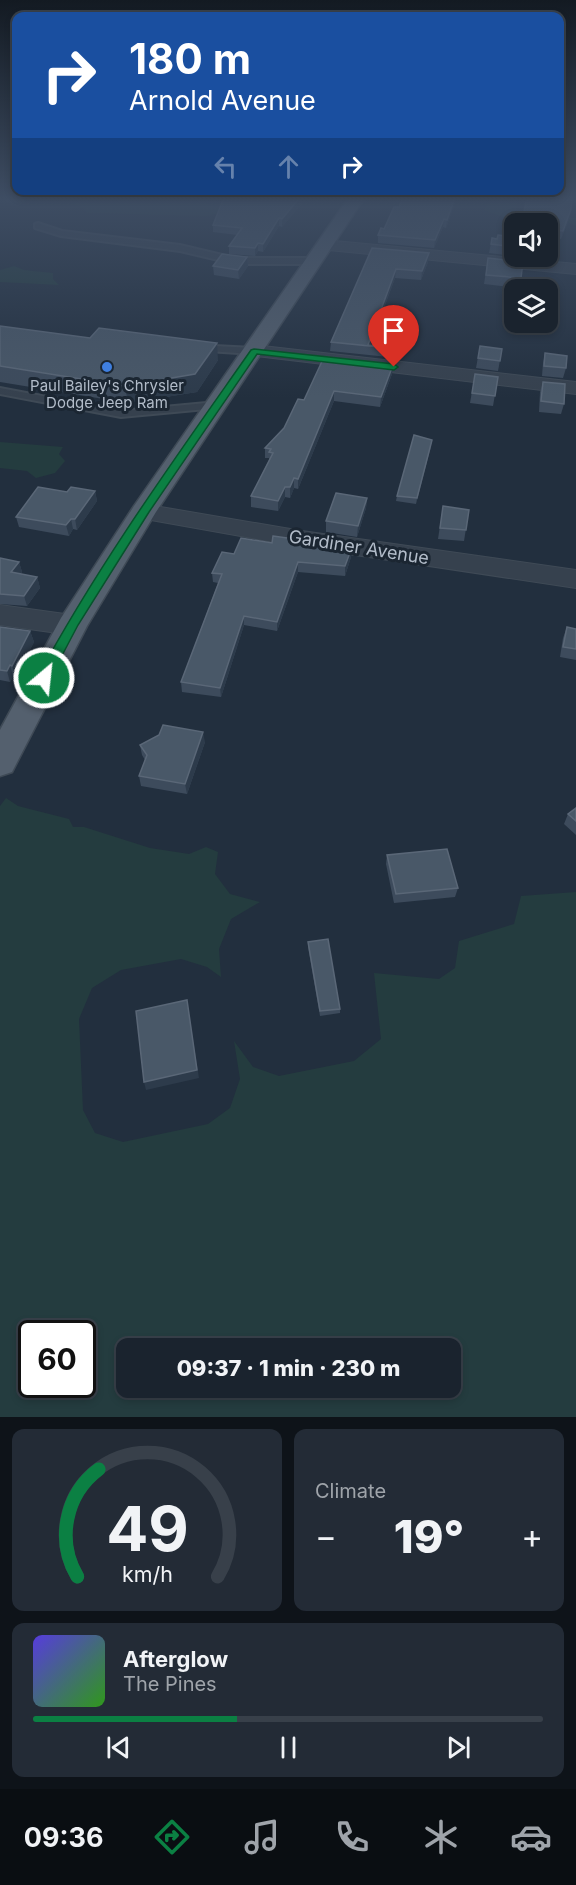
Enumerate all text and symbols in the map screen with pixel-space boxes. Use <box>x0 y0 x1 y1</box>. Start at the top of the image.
text: 180 m <box>129 33 251 84</box>
icon: right <box>30 36 108 114</box>
text: Arnold Avenue <box>129 84 316 117</box>
icon: left <box>209 150 242 183</box>
icon: ahead <box>272 150 305 183</box>
icon: right <box>335 150 368 183</box>
map controls <box>504 213 558 333</box>
button: sound <box>504 213 558 267</box>
button: layers <box>504 279 558 333</box>
pin <box>368 305 419 367</box>
icon: arrive <box>377 314 410 347</box>
marker: Paul Bailey's Chrysler Dodge Jeep Ram <box>100 360 114 374</box>
place label: Paul Bailey's Chrysler Dodge Jeep Ram <box>30 376 184 412</box>
street label: Gardiner Avenue <box>287 526 431 568</box>
position arrow <box>12 646 76 710</box>
speed limit sign: 60 <box>18 1320 96 1398</box>
text: 09:37 · 1 min · 230 m <box>177 1355 400 1381</box>
text: Climate <box>315 1479 386 1503</box>
text: 49 <box>106 1491 188 1566</box>
text: 19° <box>394 1509 464 1564</box>
text: − <box>315 1516 337 1556</box>
text: + <box>521 1516 543 1556</box>
text: km/h <box>122 1561 172 1587</box>
text: Afterglow <box>123 1646 228 1672</box>
text: The Pines <box>123 1672 217 1696</box>
icon: previous <box>102 1731 135 1764</box>
icon: pause <box>272 1731 305 1764</box>
icon: next <box>442 1731 475 1764</box>
icon: directions <box>151 1816 193 1858</box>
icon: music <box>241 1816 283 1858</box>
icon: phone <box>331 1816 373 1858</box>
icon: climate <box>420 1816 462 1858</box>
icon: car <box>510 1816 552 1858</box>
text: 09:36 <box>24 1821 104 1854</box>

